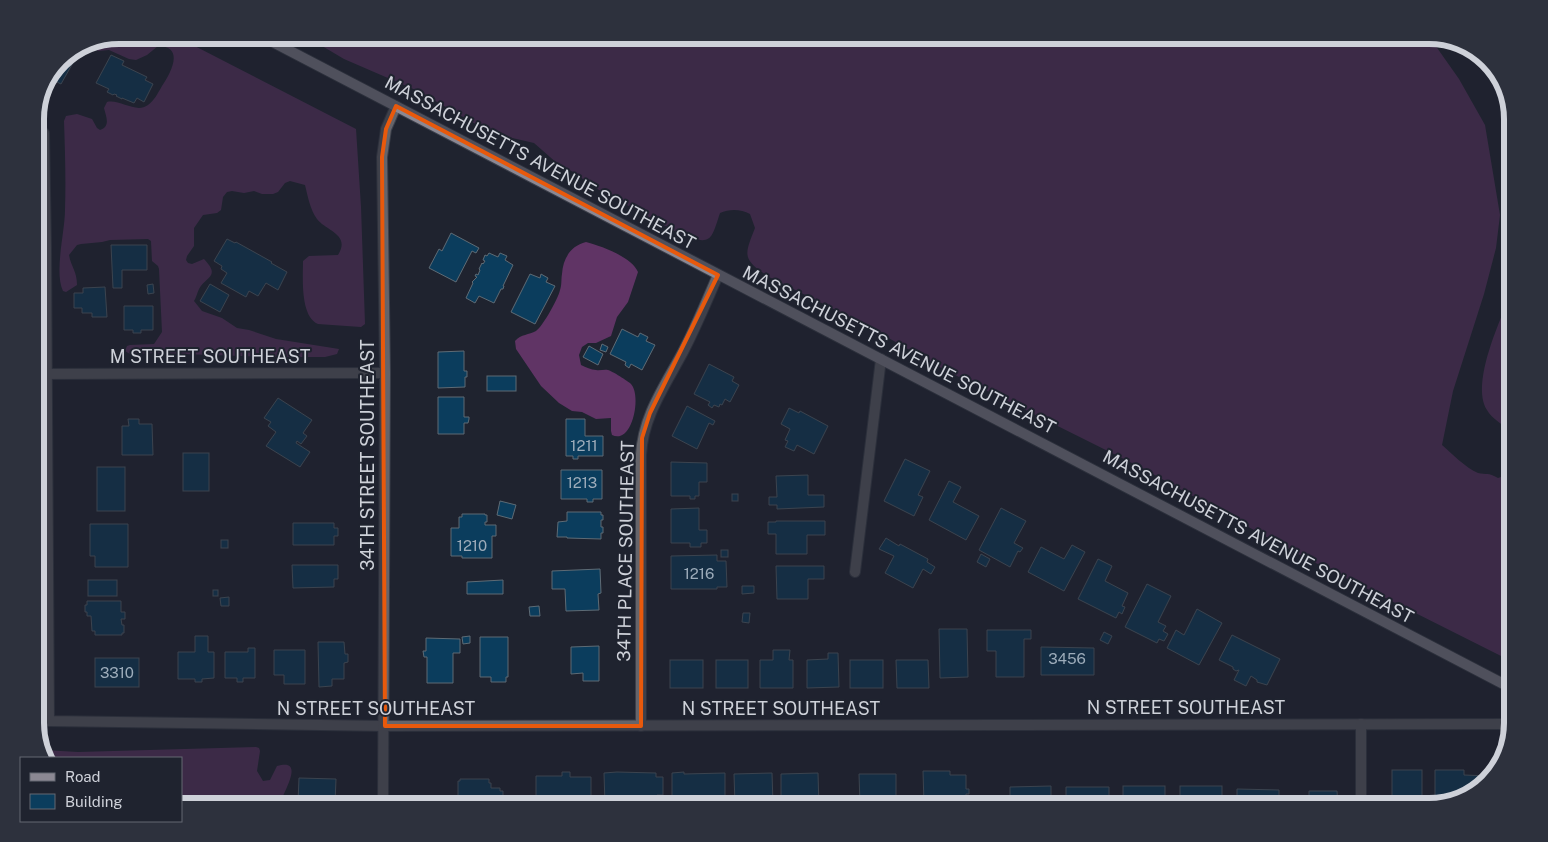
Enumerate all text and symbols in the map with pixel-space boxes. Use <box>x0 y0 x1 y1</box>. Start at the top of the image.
street label: MASSACHUSETTS AVENUE SOUTHEAST <box>381 71 699 254</box>
street label: MASSACHUSETTS AVENUE SOUTHEAST <box>739 261 1060 438</box>
street label: 34TH STREET SOUTHEAST <box>357 339 378 571</box>
street label: M STREET SOUTHEAST <box>110 346 311 367</box>
house number: 1211 <box>570 437 598 454</box>
street label: 34TH PLACE SOUTHEAST <box>613 440 638 662</box>
street label: MASSACHUSETTS AVENUE SOUTHEAST <box>1099 445 1417 628</box>
house number: 1213 <box>567 474 597 491</box>
house number: 1210 <box>457 537 487 554</box>
house number: 1216 <box>684 565 714 582</box>
house number: 3456 <box>1048 650 1086 667</box>
house number: 3310 <box>100 664 134 681</box>
street label: N STREET SOUTHEAST <box>1087 697 1285 718</box>
street label: N STREET SOUTHEAST <box>277 698 475 719</box>
street label: N STREET SOUTHEAST <box>682 698 880 719</box>
legend <box>20 757 182 822</box>
text: Road <box>65 768 101 785</box>
text: Building <box>65 793 123 810</box>

